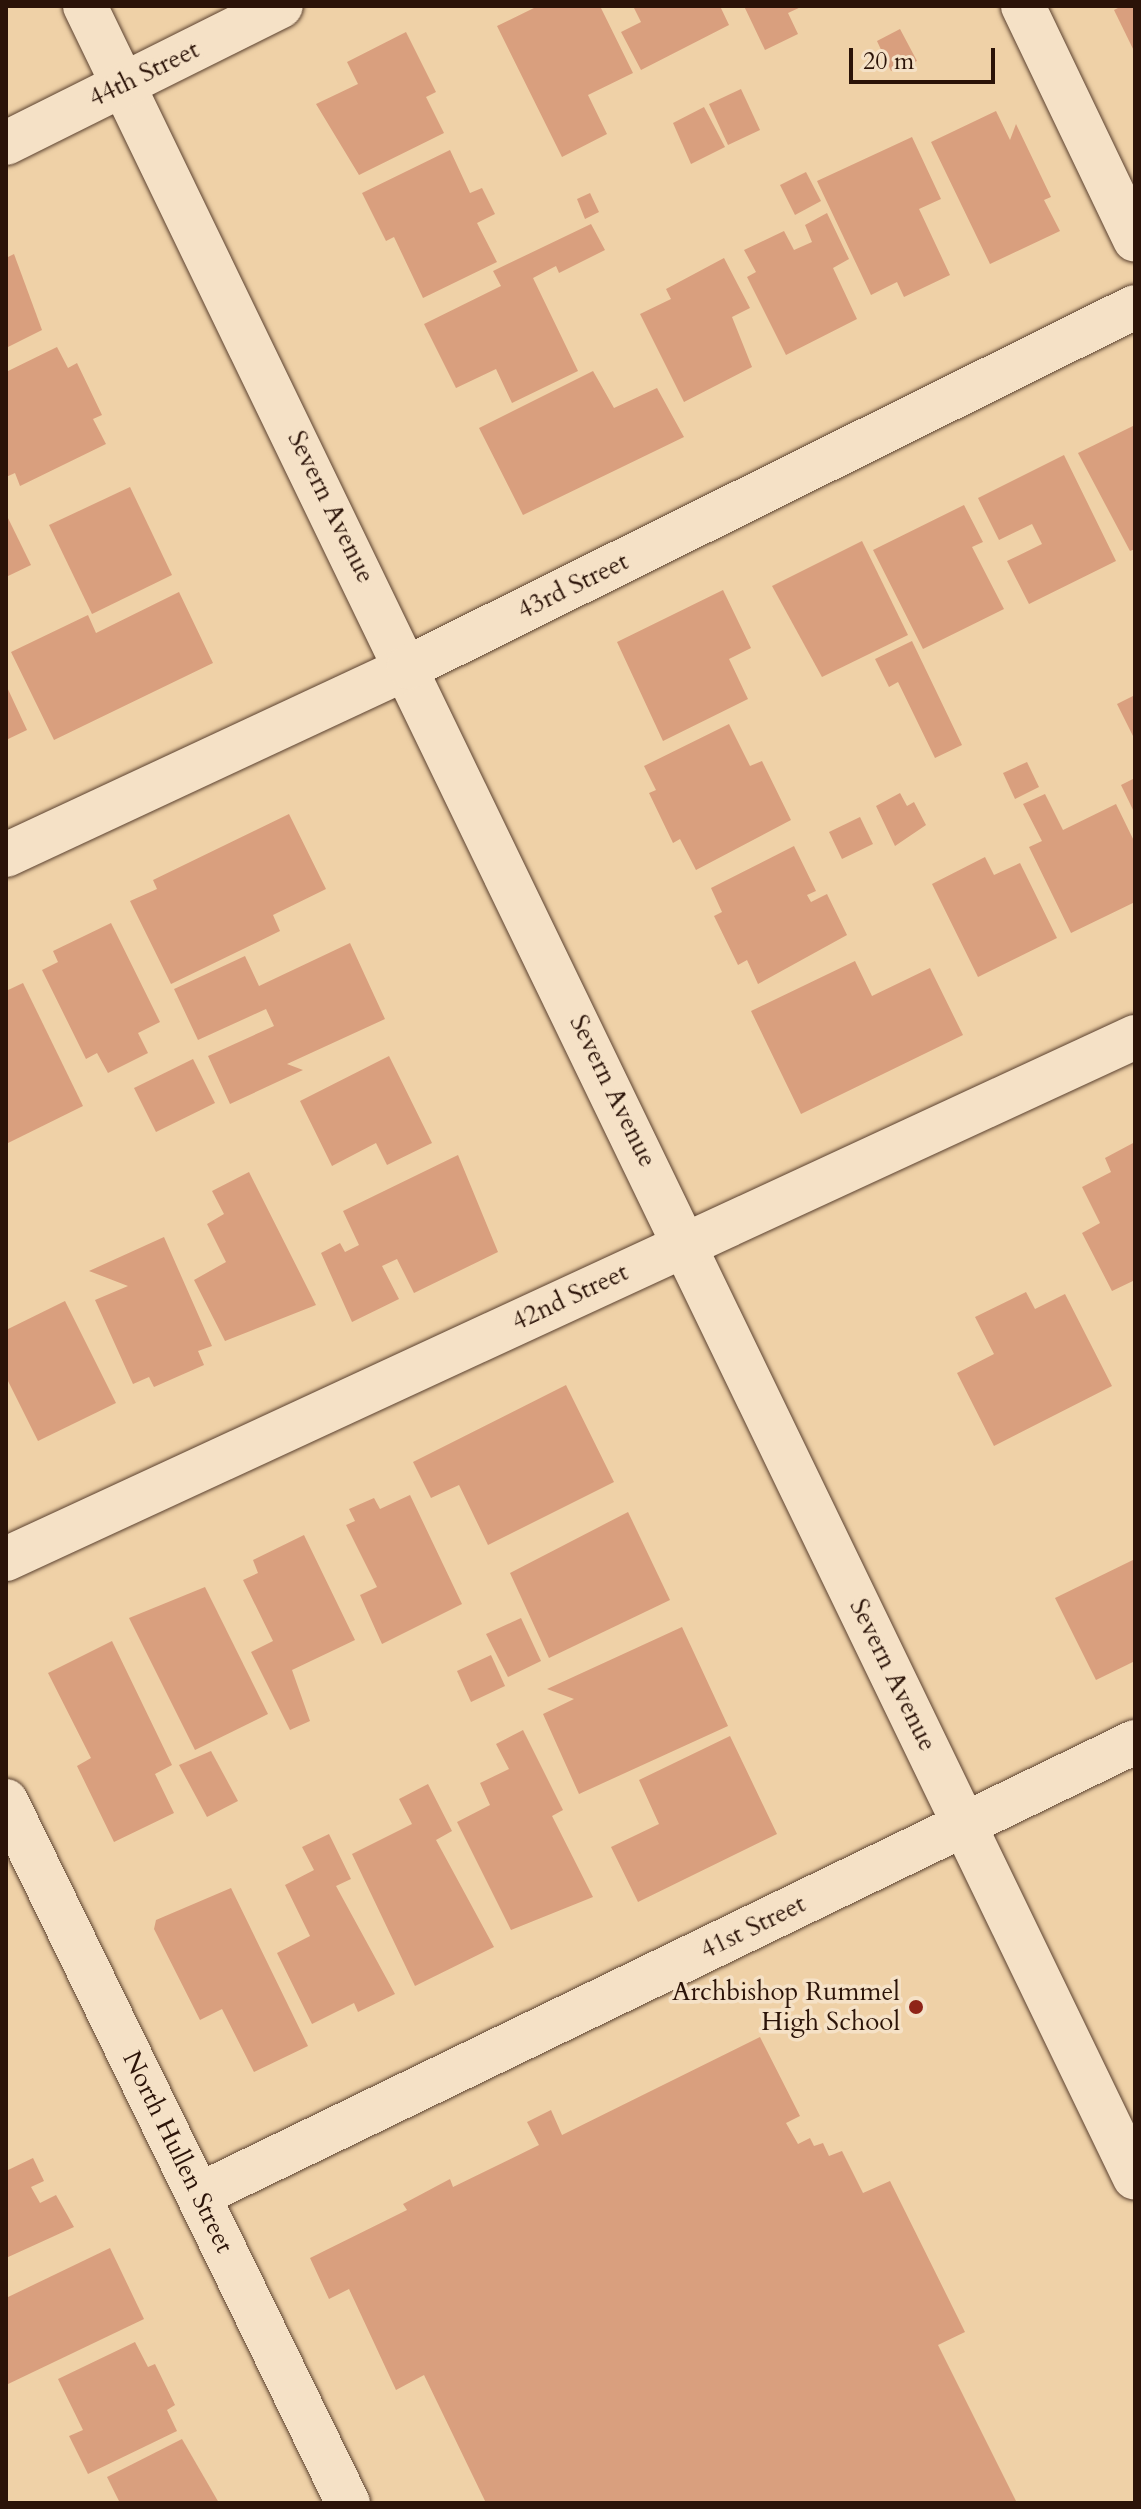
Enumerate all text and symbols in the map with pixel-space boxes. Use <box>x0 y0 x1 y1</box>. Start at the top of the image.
scale bar <box>853 32 999 82</box>
street label: 44th Street <box>84 34 204 114</box>
text: 20 m <box>863 45 914 78</box>
street label: Severn Avenue <box>281 426 381 588</box>
street label: 43rd Street <box>512 546 634 626</box>
street label: Severn Avenue <box>563 1010 663 1172</box>
street label: 42nd Street <box>507 1256 633 1338</box>
street label: Severn Avenue <box>843 1594 943 1756</box>
street label: 41st Street <box>695 1888 811 1966</box>
place label: Archbishop Rummel High School <box>672 1976 900 2038</box>
marker: Archbishop Rummel High School <box>907 1998 925 2016</box>
street label: North Hullen Street <box>116 2046 240 2258</box>

